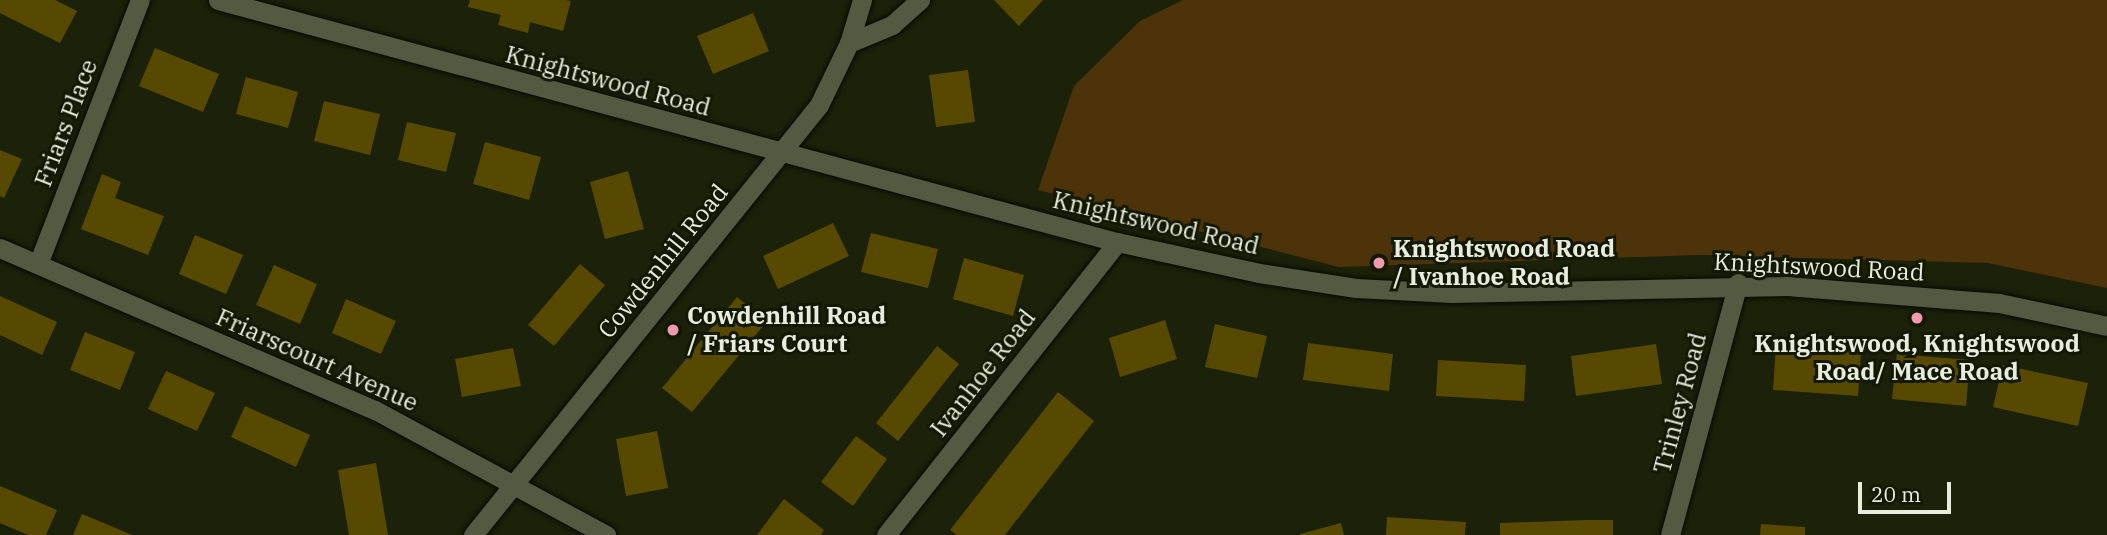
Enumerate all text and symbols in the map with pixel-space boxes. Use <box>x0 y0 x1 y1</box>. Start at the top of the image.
street label: Knightswood Road <box>502 40 714 122</box>
street label: Friars Place <box>29 55 103 191</box>
street label: Cowdenhill Road <box>592 178 734 344</box>
street label: Knightswood Road <box>1050 185 1262 261</box>
place label: Knightswood Road / Ivanhoe Road <box>1393 235 1615 291</box>
street label: Knightswood Road <box>1713 247 1925 287</box>
marker: Knightswood Road / Ivanhoe Road <box>1371 255 1387 271</box>
place label: Cowdenhill Road / Friars Court <box>687 302 886 358</box>
street label: Friarscourt Avenue <box>212 303 422 417</box>
street label: Ivanhoe Road <box>924 304 1042 442</box>
marker: Knightswood, Knightswood Road/ Mace Road <box>1909 310 1925 326</box>
marker: Cowdenhill Road / Friars Court <box>665 322 681 338</box>
street label: Trinley Road <box>1647 330 1713 476</box>
place label: Knightswood, Knightswood Road/ Mace Road <box>1754 330 2080 386</box>
scale bar <box>1862 468 1955 512</box>
text: 20 m <box>1871 480 1921 508</box>

